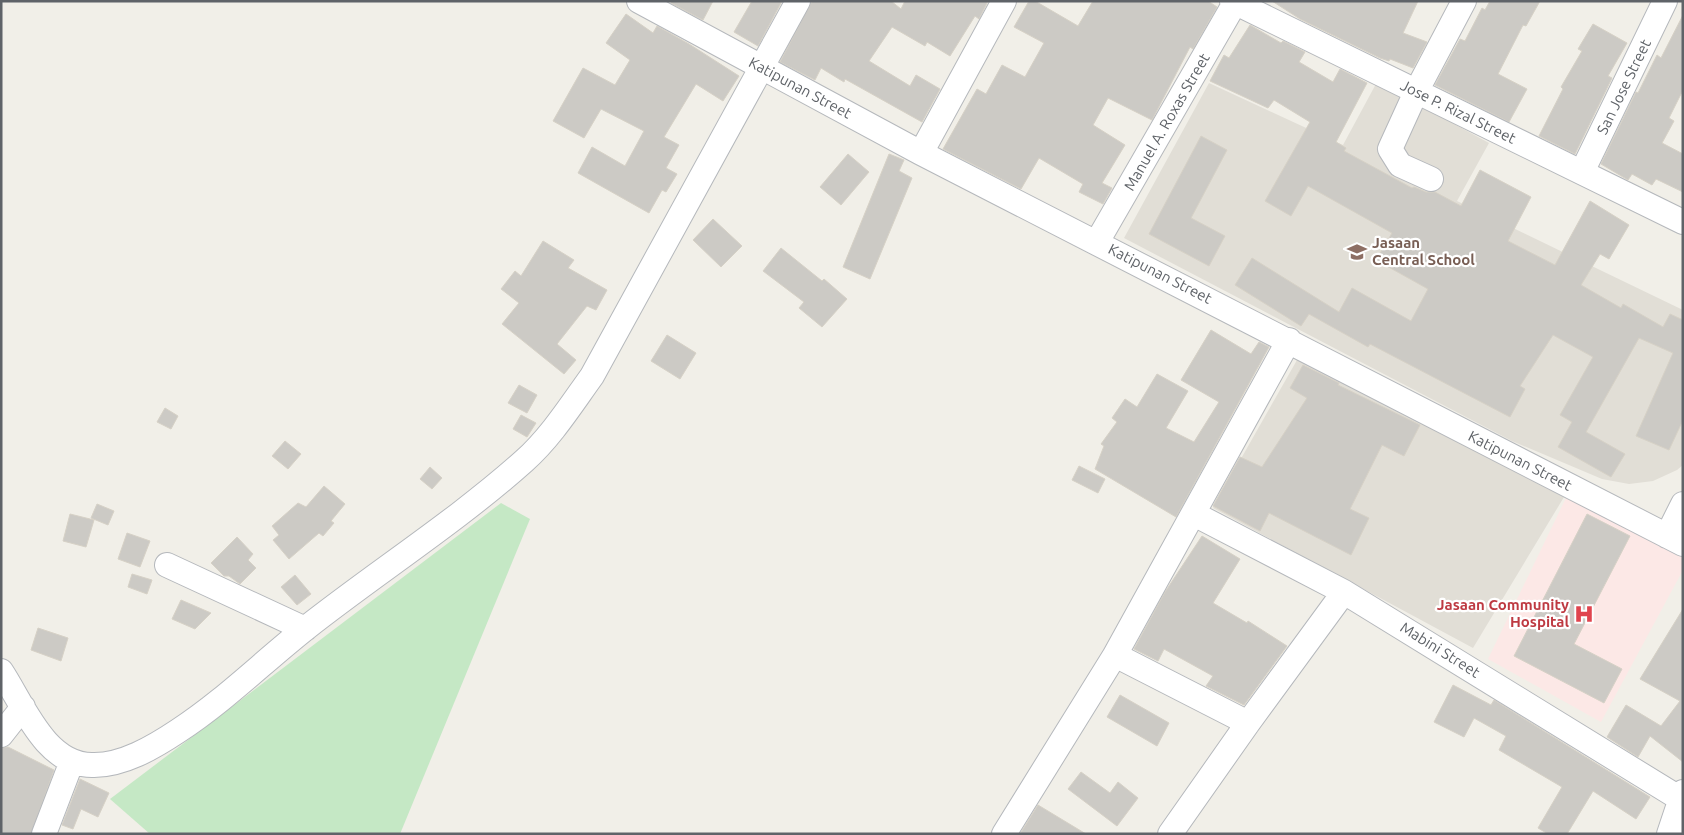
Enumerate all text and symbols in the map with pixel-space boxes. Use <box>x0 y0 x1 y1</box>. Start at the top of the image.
street label: San Jose Street <box>1593 36 1654 137</box>
street label: Manuel A. Roxas Street <box>1120 50 1213 193</box>
street label: Katipunan Street <box>746 53 855 122</box>
street label: Jose P. Rizal Street <box>1398 76 1519 147</box>
place label: Jasaan Central School <box>1372 234 1475 268</box>
street label: Katipunan Street <box>1106 240 1215 307</box>
school or university icon: Jasaan Central School <box>1346 241 1368 263</box>
street label: Katipunan Street <box>1466 427 1575 494</box>
place label: Jasaan Community Hospital <box>1437 596 1569 630</box>
hospital icon: Jasaan Community Hospital <box>1573 603 1595 625</box>
street label: Mabini Street <box>1397 618 1483 681</box>

